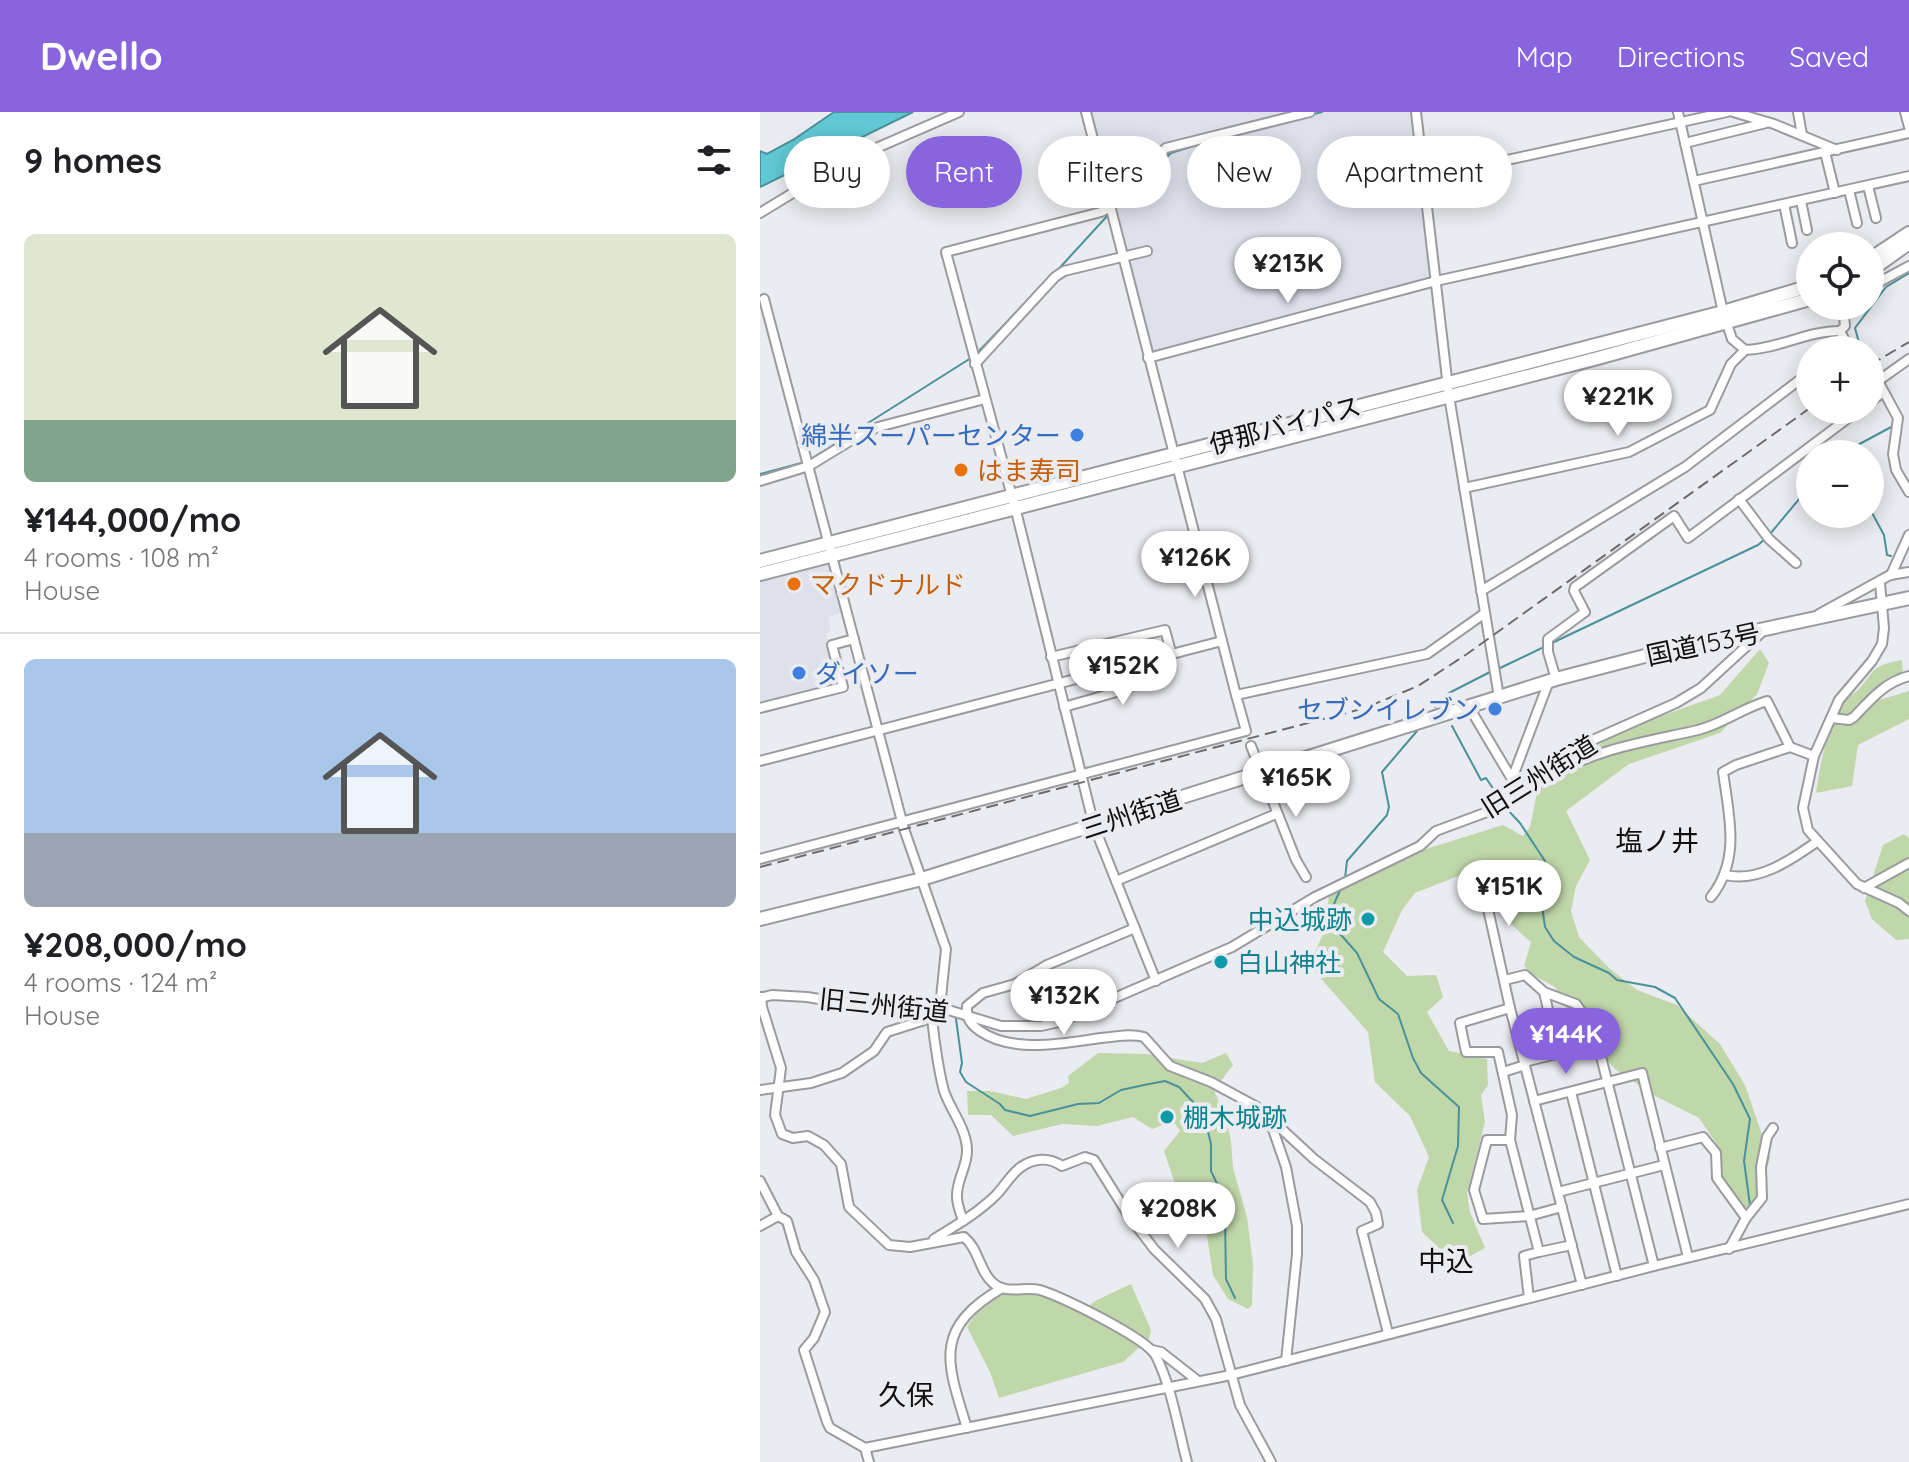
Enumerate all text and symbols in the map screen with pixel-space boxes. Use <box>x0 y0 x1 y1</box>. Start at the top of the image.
text: Dwello <box>40 32 163 80</box>
text: Map <box>1516 39 1573 74</box>
text: Directions <box>1617 39 1745 74</box>
text: Saved <box>1789 39 1869 74</box>
chip: Buy <box>784 136 890 208</box>
chip: Rent <box>906 136 1022 208</box>
chip: Filters <box>1038 136 1171 208</box>
chip: New <box>1187 136 1301 208</box>
chip: Apartment <box>1317 136 1512 208</box>
icon: filters <box>692 138 736 182</box>
text: 9 homes <box>24 139 162 182</box>
map controls <box>1796 232 1884 528</box>
button: locate <box>1796 232 1884 320</box>
pin: ¥213K <box>1232 237 1344 305</box>
text: ¥213K <box>1252 246 1324 279</box>
icon: home <box>308 286 452 430</box>
button: + <box>1796 336 1884 424</box>
pin: ¥221K <box>1562 370 1674 438</box>
text: ¥221K <box>1582 379 1654 412</box>
street label: 伊那バイパス <box>1206 389 1364 461</box>
place label: 綿半スーパーセンター <box>801 419 1061 452</box>
marker: 綿半スーパーセンター <box>1068 426 1086 444</box>
button: − <box>1796 440 1884 528</box>
place label: はま寿司 <box>977 454 1081 487</box>
marker: はま寿司 <box>952 461 970 479</box>
text: ¥144,000/mo <box>24 498 241 541</box>
pin: ¥126K <box>1139 531 1251 599</box>
text: ¥126K <box>1159 540 1231 573</box>
text: 4 rooms · 108 m² <box>24 541 219 574</box>
place label: マクドナルド <box>810 568 966 601</box>
text: House <box>24 574 100 607</box>
marker: マクドナルド <box>785 575 803 593</box>
street label: 国道153号 <box>1643 616 1763 672</box>
pin: ¥152K <box>1067 639 1179 707</box>
text: ¥152K <box>1087 648 1159 681</box>
place label: ダイソー <box>815 657 919 690</box>
marker: ダイソー <box>790 664 808 682</box>
place label: セブンイレブン <box>1297 693 1479 726</box>
marker: セブンイレブン <box>1486 700 1504 718</box>
icon: home <box>308 711 452 855</box>
street label: 旧三州街道 <box>1475 728 1603 824</box>
pin: ¥165K <box>1240 751 1352 819</box>
text: ¥165K <box>1260 760 1332 793</box>
street label: 三州街道 <box>1076 782 1186 846</box>
district label: 塩ノ井 <box>1615 823 1699 858</box>
pin: ¥151K <box>1453 860 1565 928</box>
text: ¥151K <box>1475 869 1543 902</box>
place label: 中込城跡 <box>1248 903 1352 936</box>
marker: 中込城跡 <box>1359 910 1377 928</box>
text: ¥208,000/mo <box>24 923 247 966</box>
place label: 白山神社 <box>1237 946 1341 979</box>
marker: 白山神社 <box>1212 953 1230 971</box>
text: 4 rooms · 124 m² <box>24 966 217 999</box>
pin: ¥132K <box>1008 969 1120 1037</box>
text: ¥132K <box>1028 978 1100 1011</box>
street label: 旧三州街道 <box>818 982 950 1028</box>
text: House <box>24 999 100 1032</box>
pin: ¥144K <box>1510 1008 1622 1076</box>
text: ¥144K <box>1529 1017 1603 1050</box>
place label: 棚木城跡 <box>1183 1101 1287 1134</box>
marker: 棚木城跡 <box>1158 1108 1176 1126</box>
pin: ¥208K <box>1122 1182 1234 1250</box>
text: ¥208K <box>1139 1191 1217 1224</box>
district label: 中込 <box>1418 1243 1474 1278</box>
district label: 久保 <box>878 1377 934 1412</box>

